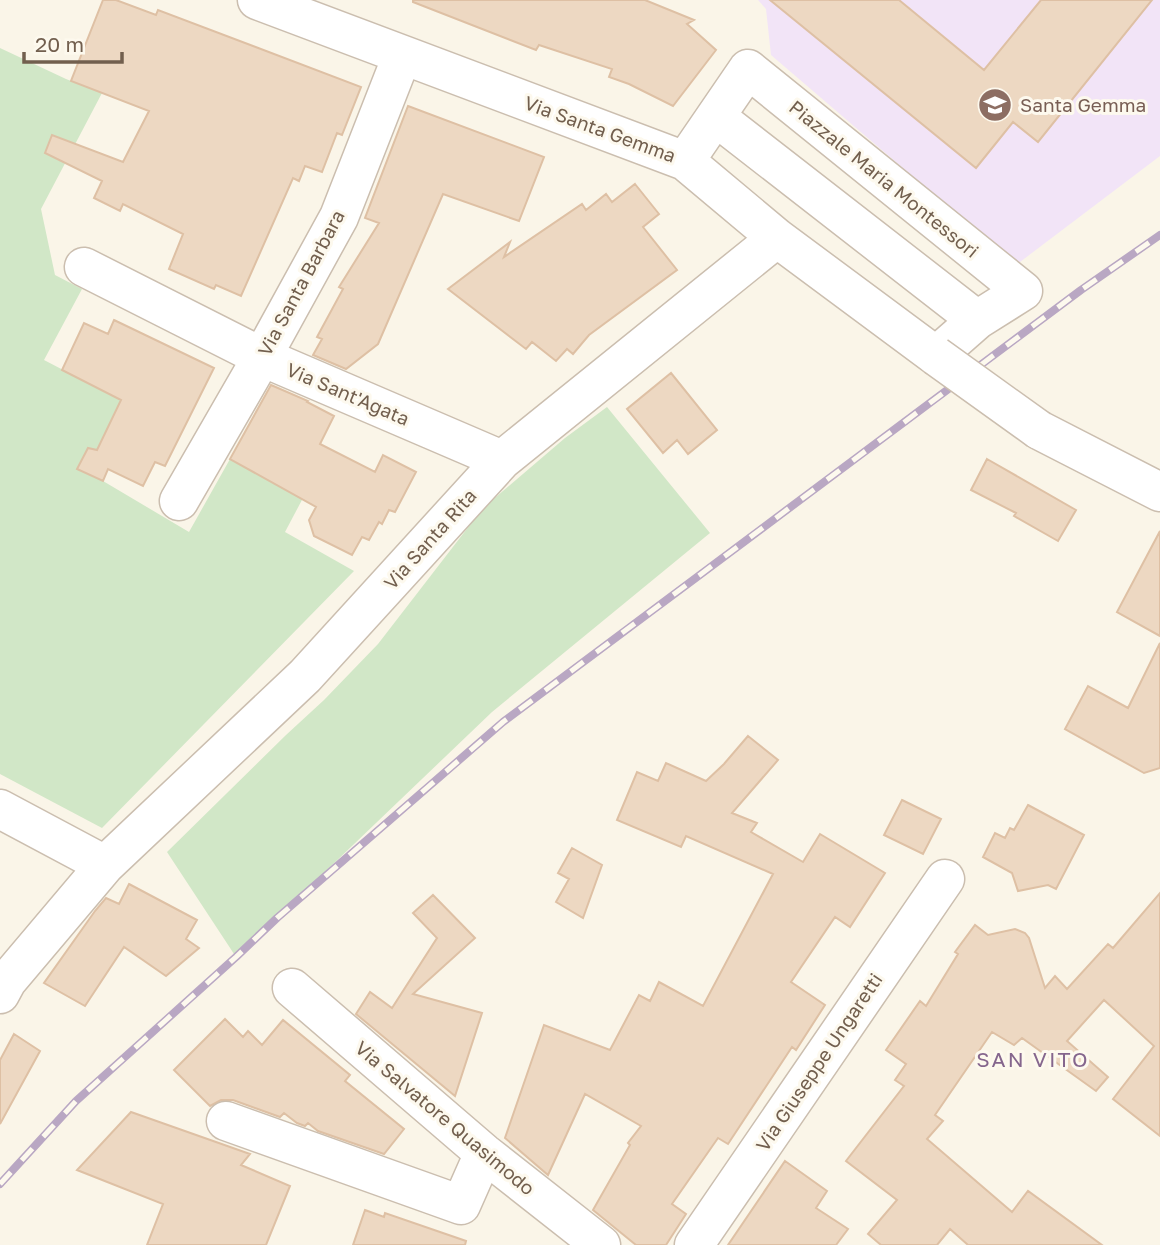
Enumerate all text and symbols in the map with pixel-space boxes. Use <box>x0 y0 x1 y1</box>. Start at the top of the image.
scale bar <box>24 21 122 65</box>
text: 20 m <box>35 31 84 57</box>
school or university icon: Santa Gemma <box>976 86 1014 124</box>
street label: Via Santa Gemma <box>521 90 679 167</box>
place label: Santa Gemma <box>1020 93 1146 116</box>
street label: Piazzale Maria Montessori <box>785 95 984 262</box>
street label: Via Santa Barbara <box>252 206 349 360</box>
street label: Via Sant'Agata <box>283 357 413 430</box>
street label: Via Santa Rita <box>379 484 481 594</box>
street label: Via Giuseppe Ungaretti <box>750 968 887 1155</box>
street label: Via Salvatore Quasimodo <box>351 1036 540 1199</box>
district label: SAN VITO <box>976 1046 1090 1072</box>

